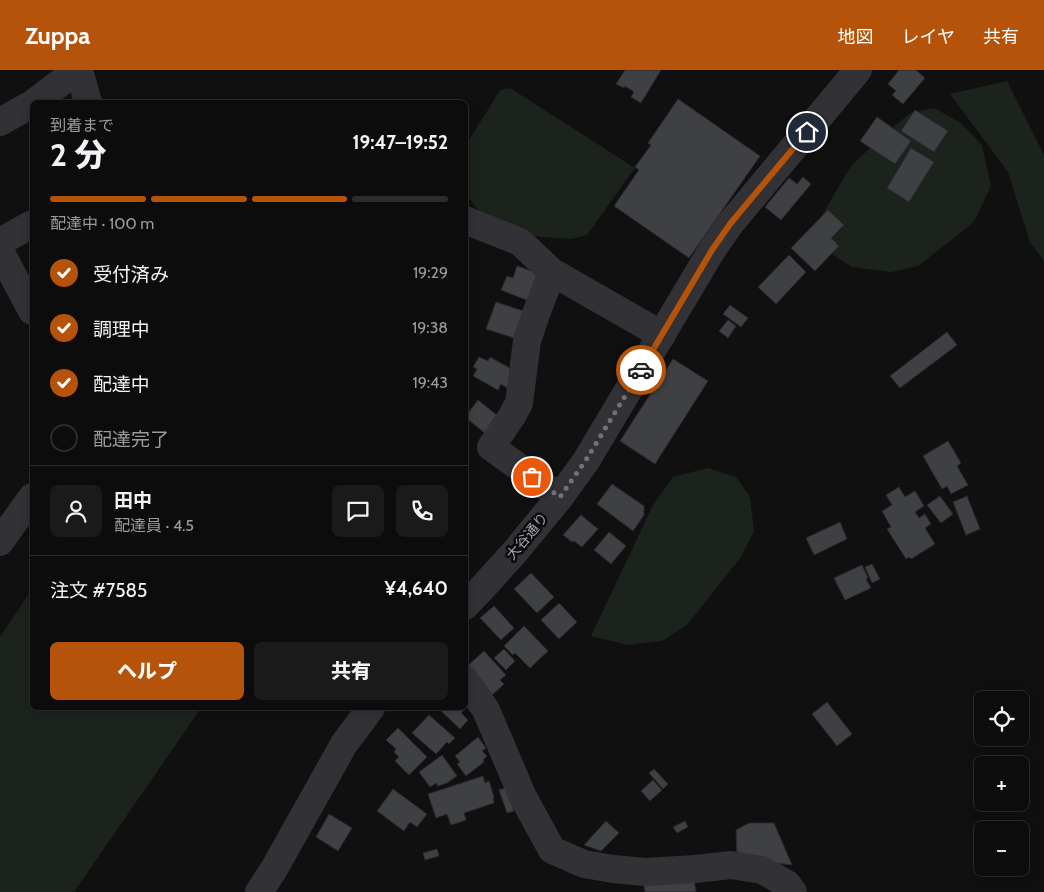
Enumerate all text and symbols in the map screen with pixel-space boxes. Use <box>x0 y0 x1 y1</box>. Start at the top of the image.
text: Zuppa <box>25 21 90 50</box>
text: 地図 <box>838 26 874 48</box>
text: レイヤ <box>902 26 955 48</box>
text: 共有 <box>983 26 1019 48</box>
pin <box>786 111 828 153</box>
text: 到着まで <box>50 116 114 135</box>
icon: home <box>793 118 821 146</box>
text: 19:47–19:52 <box>352 131 448 154</box>
text: 2 分 <box>50 135 106 174</box>
text: 配達中 · 100 m <box>50 214 154 233</box>
icon: check <box>50 259 78 287</box>
text: 受付済み <box>93 263 169 286</box>
text: 19:29 <box>413 263 448 282</box>
icon: check <box>50 314 78 342</box>
text: 調理中 <box>93 318 150 341</box>
text: 19:38 <box>412 318 448 337</box>
courier <box>616 345 666 395</box>
icon: car <box>627 356 655 384</box>
icon: check <box>50 369 78 397</box>
text: 配達中 <box>93 373 150 396</box>
text: 19:43 <box>412 373 448 392</box>
text: 配達完了 <box>93 428 169 451</box>
pin <box>511 456 553 498</box>
icon: bag <box>518 463 546 491</box>
button: person <box>50 485 102 537</box>
button: chat <box>332 485 384 537</box>
button: phone <box>396 485 448 537</box>
text: 田中 <box>114 489 152 512</box>
street label: 大谷通り <box>502 509 552 563</box>
text: 配達員 · 4.5 <box>114 516 194 535</box>
text: ¥4,640 <box>384 577 448 600</box>
text: 注文 #7585 <box>50 579 147 602</box>
button: ヘルプ <box>50 642 244 700</box>
button: 共有 <box>254 642 448 700</box>
map controls <box>974 691 1029 876</box>
button: locate <box>974 691 1029 746</box>
button: + <box>974 756 1029 811</box>
button: − <box>974 821 1029 876</box>

